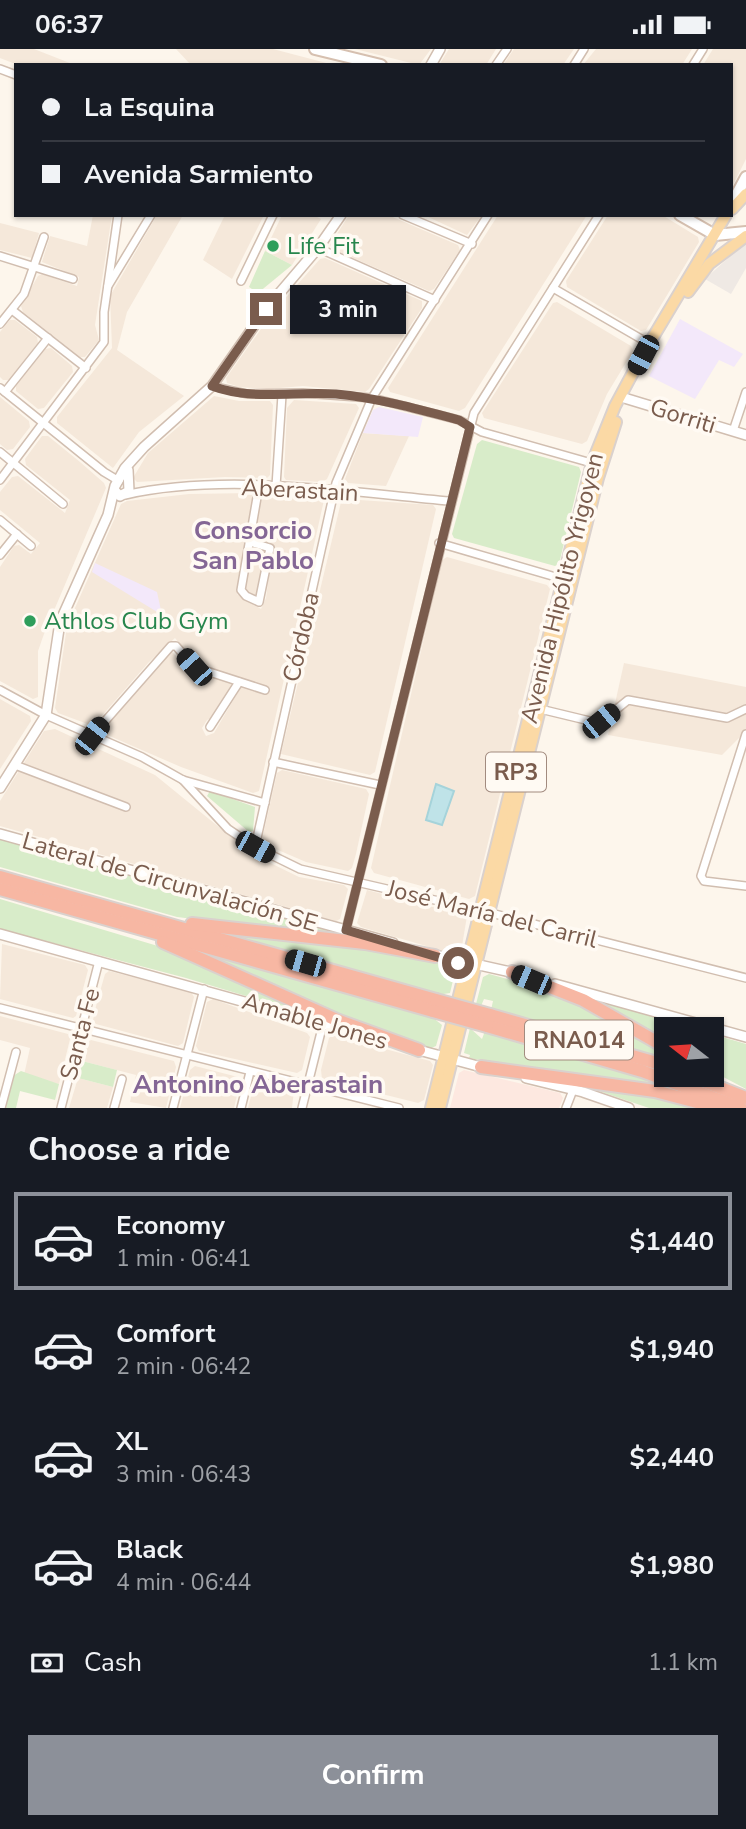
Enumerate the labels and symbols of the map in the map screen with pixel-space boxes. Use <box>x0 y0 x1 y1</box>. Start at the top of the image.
place label: Life Fit <box>287 230 360 262</box>
marker: Life Fit <box>265 238 281 254</box>
callout: 3 min <box>290 285 406 333</box>
route end <box>250 293 282 325</box>
car <box>624 332 663 378</box>
street label: Gorriti <box>646 391 720 441</box>
street label: Avenida Hipólito Yrigoyen <box>513 449 611 727</box>
street label: Aberastain <box>241 471 359 509</box>
district label: Consorcio San Pablo <box>192 513 314 578</box>
street label: Córdoba <box>275 589 327 685</box>
place label: Athlos Club Gym <box>44 605 228 637</box>
marker: Athlos Club Gym <box>22 613 38 629</box>
car <box>173 644 216 690</box>
car <box>579 700 624 742</box>
car <box>71 713 114 759</box>
road number: RP3 <box>486 753 546 792</box>
street label: Lateral de Circunvalación SE <box>19 824 321 940</box>
car <box>232 828 279 866</box>
street label: José María del Carril <box>382 872 601 956</box>
car <box>282 947 329 979</box>
route start <box>442 947 474 979</box>
car <box>508 962 555 998</box>
street label: Santa Fe <box>52 985 108 1083</box>
street label: Amable Jones <box>239 985 391 1057</box>
north arrow <box>654 1017 724 1087</box>
road number: RNA014 <box>525 1021 633 1059</box>
district label: Antonino Aberastain <box>133 1067 383 1102</box>

